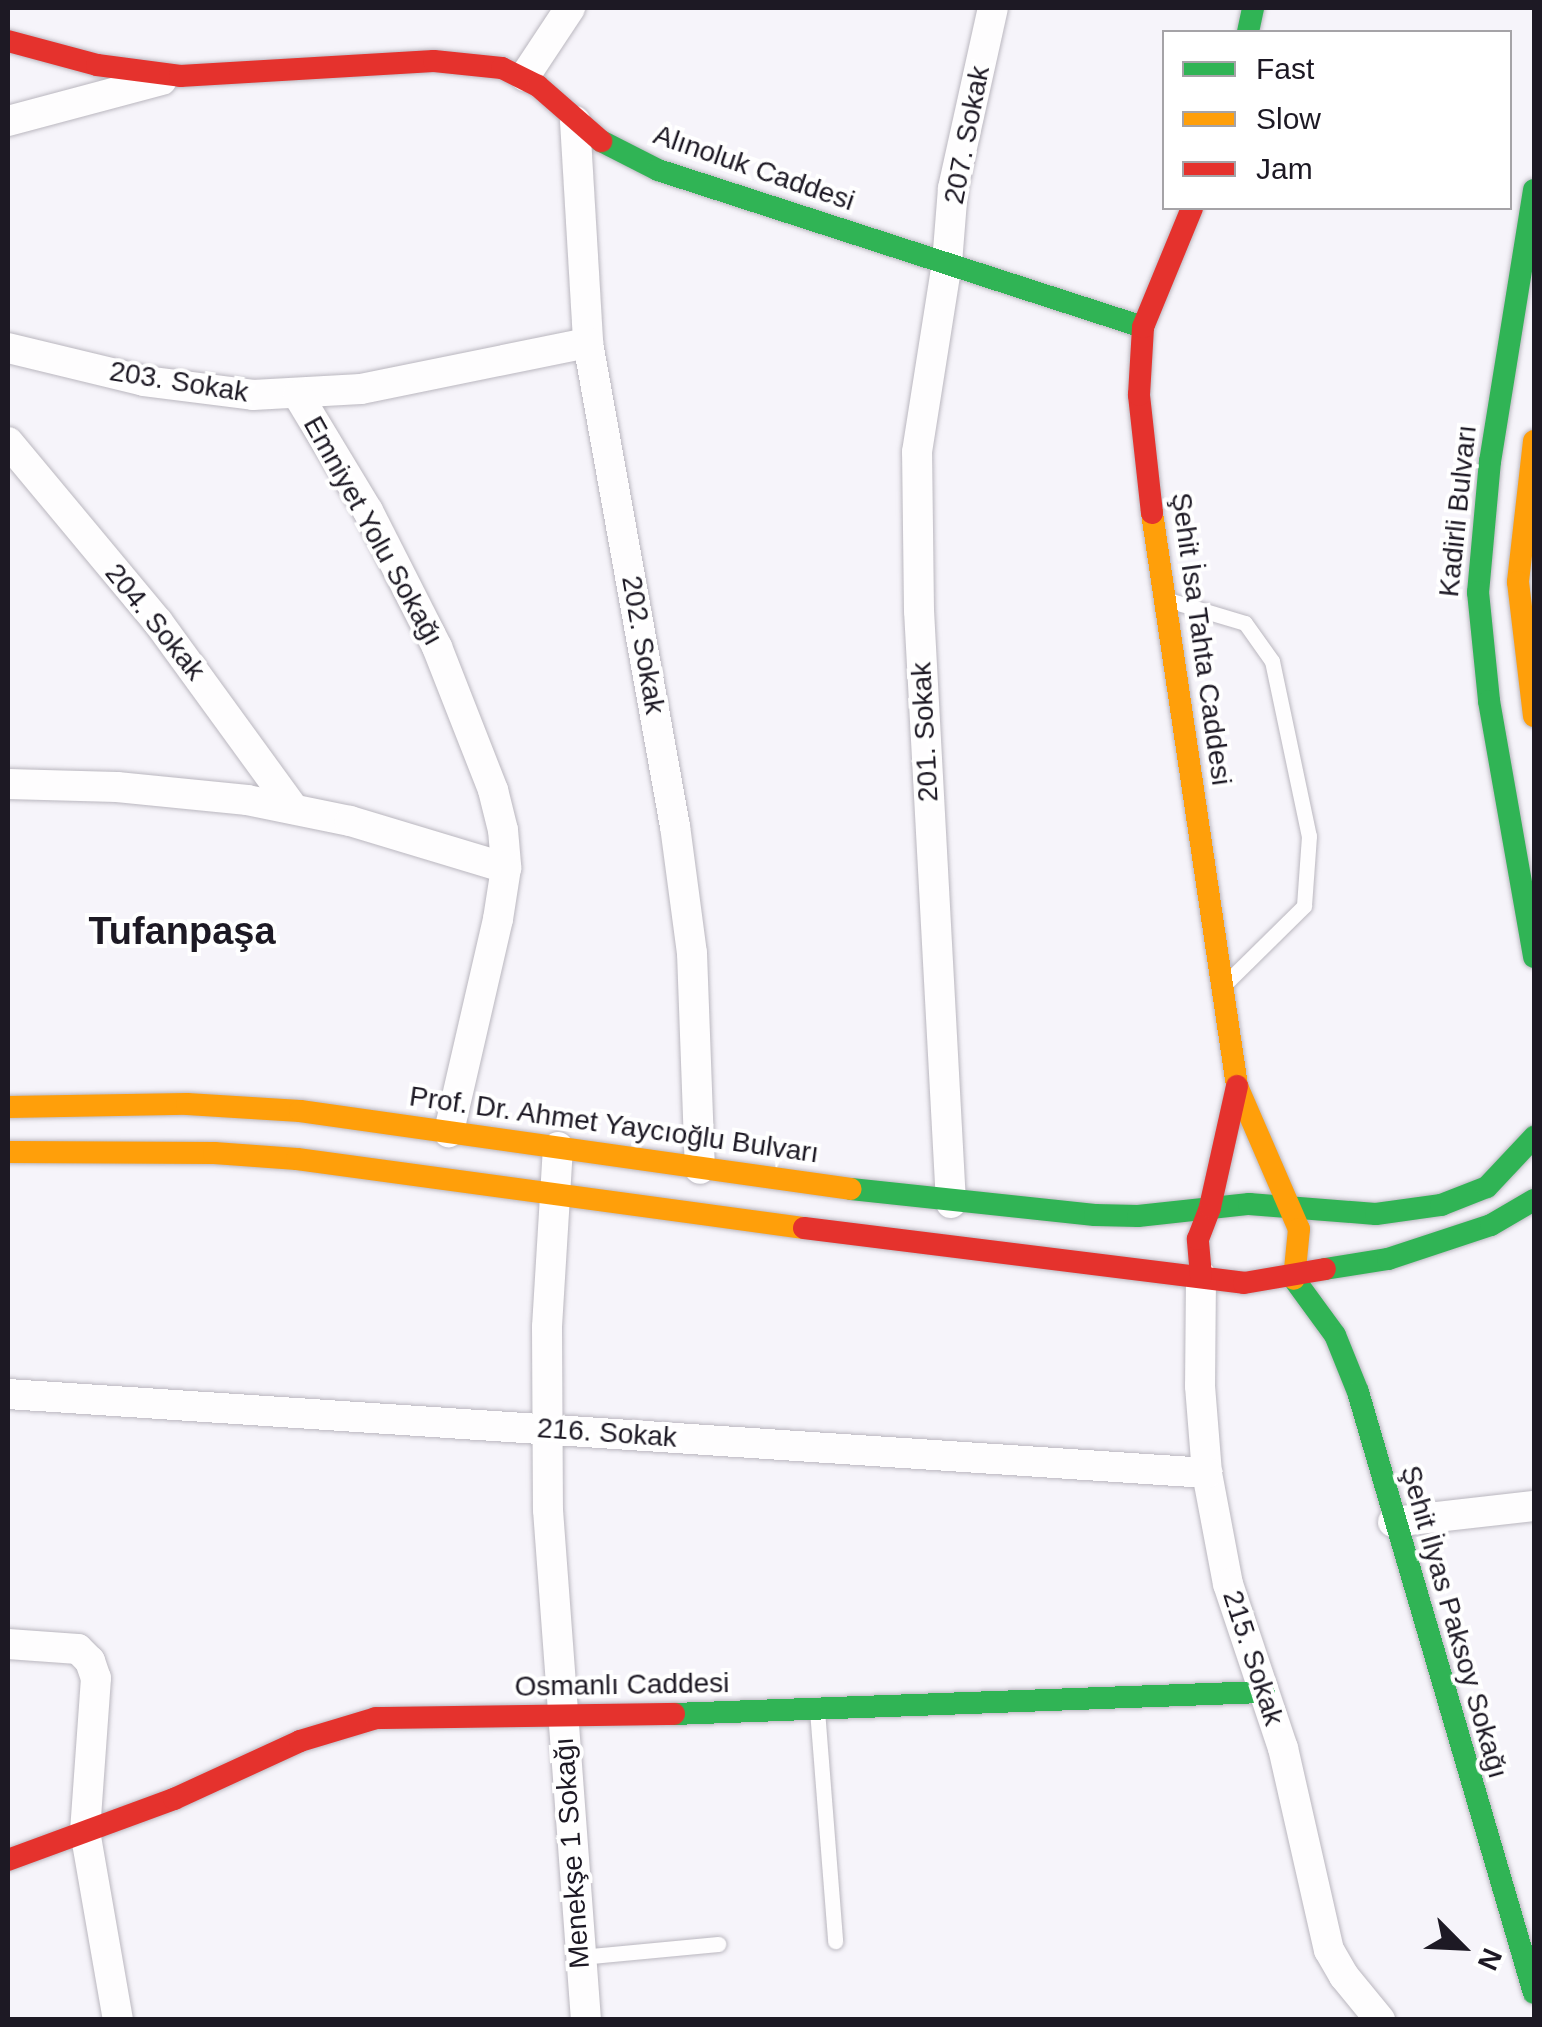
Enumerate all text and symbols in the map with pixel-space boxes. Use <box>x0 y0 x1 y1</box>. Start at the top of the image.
legend <box>1162 30 1512 210</box>
text: Fast <box>1256 52 1314 85</box>
street label: 207. Sokak <box>937 63 997 207</box>
text: Slow <box>1256 102 1321 135</box>
street label: Alınoluk Caddesi <box>649 118 859 218</box>
text: Jam <box>1256 152 1313 185</box>
street label: 203. Sokak <box>107 354 251 410</box>
street label: Emniyet Yolu Sokağı <box>296 410 450 652</box>
street label: Kadirli Bulvarı <box>1432 423 1484 599</box>
street label: Şehit İsa Tahta Caddesi <box>1164 490 1238 788</box>
street label: 204. Sokak <box>98 557 212 687</box>
street label: 202. Sokak <box>614 573 672 717</box>
street label: 201. Sokak <box>905 661 945 803</box>
district label: Tufanpaşa <box>88 909 276 955</box>
street label: Prof. Dr. Ahmet Yaycıoğlu Bulvarı <box>406 1079 822 1171</box>
street label: 216. Sokak <box>536 1411 678 1455</box>
street label: Şehit İlyas Paksoy Sokağı <box>1393 1462 1515 1782</box>
street label: 215. Sokak <box>1215 1586 1291 1730</box>
street label: Osmanlı Caddesi <box>514 1666 730 1704</box>
street label: Menekşe 1 Sokağı <box>547 1736 597 1970</box>
north arrow <box>1412 1897 1512 1997</box>
text: N <box>1472 1944 1508 1975</box>

